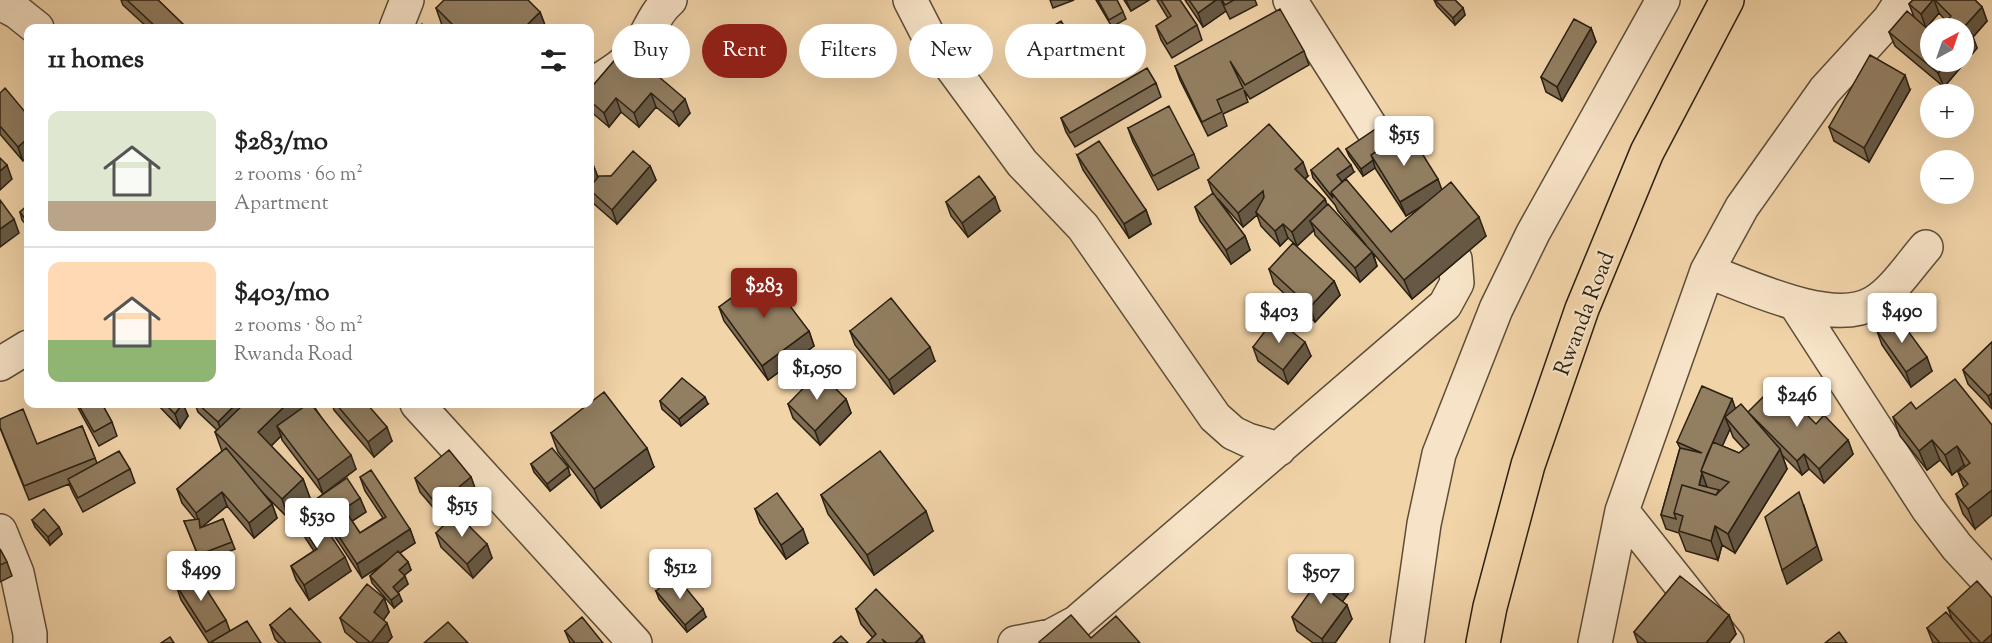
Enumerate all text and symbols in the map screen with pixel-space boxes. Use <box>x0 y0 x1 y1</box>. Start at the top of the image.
north arrow <box>1920 18 1974 72</box>
map controls <box>1920 18 1974 204</box>
chip: Buy <box>612 24 690 78</box>
chip: Rent <box>702 24 787 78</box>
chip: Filters <box>799 24 897 78</box>
chip: New <box>909 24 993 78</box>
chip: Apartment <box>1005 24 1146 78</box>
text: 11 homes <box>48 42 144 79</box>
icon: filters <box>537 44 570 77</box>
button: + <box>1920 84 1974 138</box>
pin: $515 <box>1368 116 1440 167</box>
text: $515 <box>1388 121 1420 150</box>
text: $283/mo <box>234 124 328 161</box>
icon: home <box>96 135 168 207</box>
button: − <box>1920 150 1974 204</box>
text: 2 rooms · 60 m² <box>234 161 363 190</box>
text: Apartment <box>234 190 329 219</box>
street label: Rwanda Road <box>1547 247 1624 381</box>
pin: $283 <box>728 268 800 319</box>
text: $283 <box>745 273 783 302</box>
text: $403/mo <box>234 275 329 312</box>
icon: home <box>96 286 168 358</box>
pin: $403 <box>1243 293 1315 344</box>
pin: $490 <box>1866 293 1938 344</box>
text: $403 <box>1259 298 1299 327</box>
text: $490 <box>1882 298 1922 327</box>
text: 2 rooms · 80 m² <box>234 312 363 341</box>
text: Rwanda Road <box>234 341 353 370</box>
pin: $1,050 <box>768 350 866 401</box>
text: $1,050 <box>792 355 842 384</box>
pin: $246 <box>1761 377 1833 428</box>
text: $246 <box>1777 382 1817 411</box>
pin: $515 <box>426 487 498 538</box>
text: $515 <box>446 492 478 521</box>
pin: $530 <box>281 498 353 549</box>
text: $530 <box>299 503 335 532</box>
pin: $512 <box>644 549 716 600</box>
pin: $499 <box>165 551 237 602</box>
text: $512 <box>663 554 697 583</box>
pin: $507 <box>1285 554 1357 605</box>
text: $499 <box>181 556 221 585</box>
text: $507 <box>1302 559 1340 588</box>

